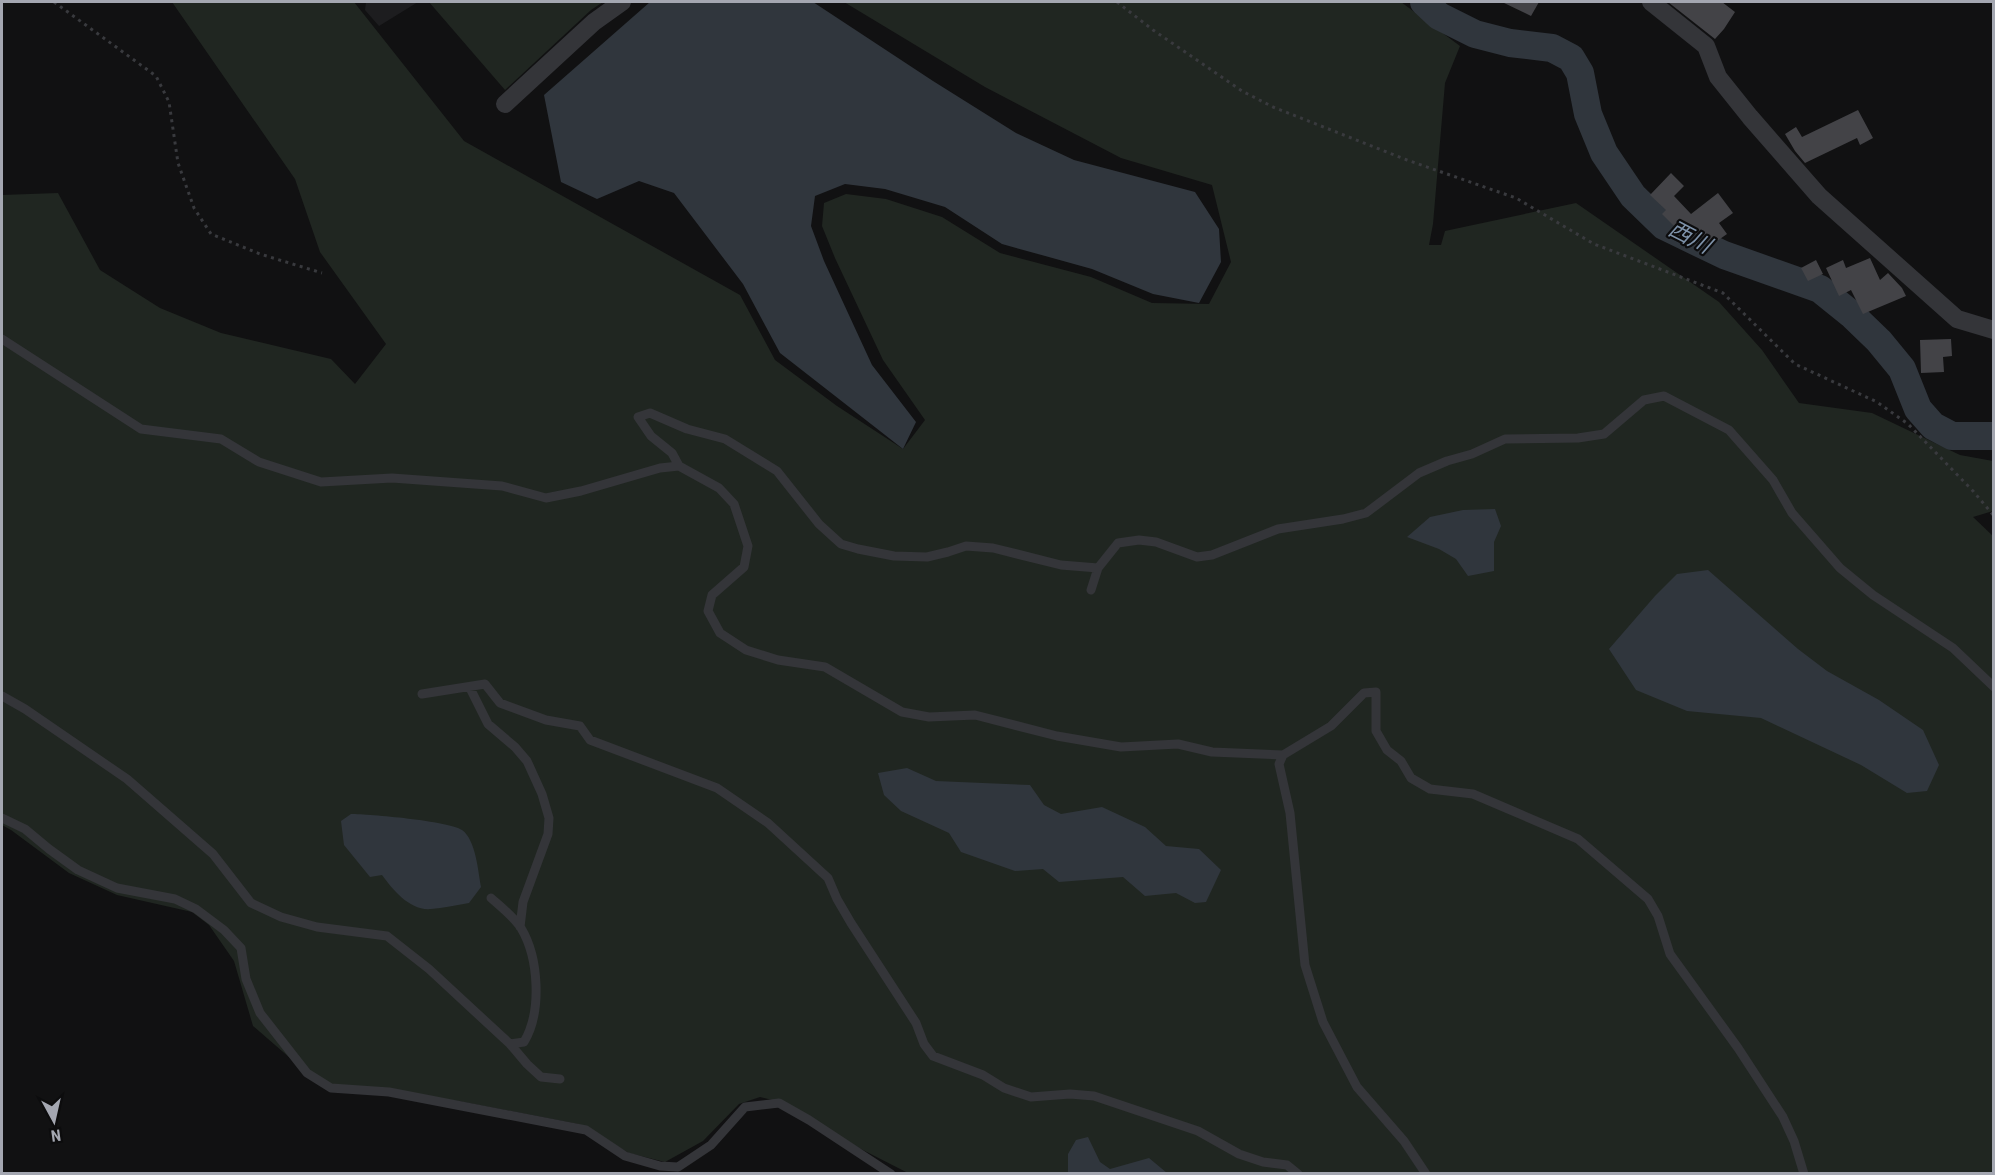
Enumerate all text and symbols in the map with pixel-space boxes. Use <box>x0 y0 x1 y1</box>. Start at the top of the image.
water label: 西川 <box>1665 216 1717 259</box>
north arrow <box>24 1091 84 1151</box>
text: N <box>50 1125 62 1145</box>

